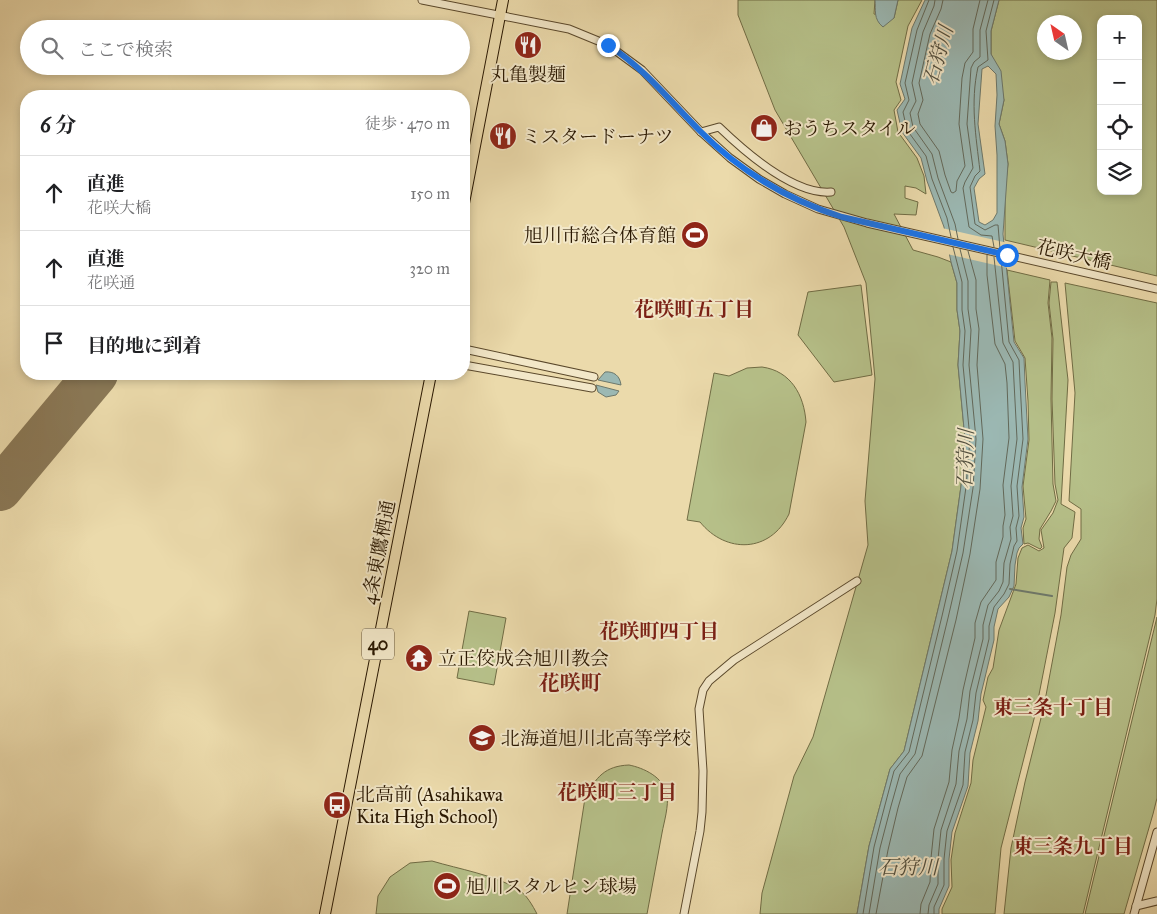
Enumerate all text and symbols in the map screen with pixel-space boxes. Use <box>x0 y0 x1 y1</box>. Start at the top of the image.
north arrow <box>1037 15 1082 60</box>
map controls <box>1097 15 1142 195</box>
button: + <box>1097 15 1142 60</box>
search box <box>20 20 470 75</box>
water label: 石狩川 <box>918 21 958 87</box>
restaurant icon: 丸亀製麺 <box>513 30 543 60</box>
icon: search <box>38 34 66 62</box>
route end <box>597 34 620 57</box>
text: ここで検索 <box>78 38 173 61</box>
button: − <box>1097 60 1142 105</box>
place label: 丸亀製麺 <box>490 63 566 86</box>
button: locate <box>1097 105 1142 150</box>
text: 6 分 <box>40 112 76 138</box>
shop icon: おうちスタイル <box>749 113 779 143</box>
text: 徒歩 · 470 m <box>365 114 450 133</box>
place label: おうちスタイル <box>783 117 916 140</box>
restaurant icon: ミスタードーナツ <box>488 121 518 151</box>
place label: ミスタードーナツ <box>522 125 674 148</box>
button: layers <box>1097 150 1142 195</box>
text: 直進 <box>87 172 125 195</box>
icon: ahead <box>40 179 68 207</box>
text: 150 m <box>410 184 450 203</box>
text: 花咲大橋 <box>87 198 151 217</box>
sports icon: 旭川市総合体育館 <box>680 220 710 250</box>
place label: 旭川市総合体育館 <box>524 224 676 247</box>
street label: 花咲大橋 <box>1034 235 1114 274</box>
route start <box>996 244 1019 267</box>
text: 直進 <box>87 247 125 270</box>
icon: ahead <box>40 254 68 282</box>
text: 320 m <box>410 259 450 278</box>
text: 花咲通 <box>87 273 135 292</box>
district label: 花咲町五丁目 <box>634 297 754 321</box>
icon: arrive <box>40 329 68 357</box>
text: 目的地に到着 <box>87 334 201 357</box>
water label: 石狩川 <box>952 427 978 489</box>
street label: 4条東鷹栖通 <box>357 498 400 606</box>
district label: 花咲町四丁目 <box>599 619 719 643</box>
road number: 40 <box>362 629 394 660</box>
temple icon: 立正佼成会旭川教会 <box>404 643 434 673</box>
place label: 立正佼成会旭川教会 <box>438 647 609 670</box>
district label: 花咲町 <box>539 670 602 696</box>
district label: 東三条十丁目 <box>993 695 1113 719</box>
school or university icon: 北海道旭川北高等学校 <box>467 723 497 753</box>
place label: 北海道旭川北高等学校 <box>501 727 691 750</box>
district label: 花咲町三丁目 <box>557 780 677 804</box>
place label: 北高前 (Asahikawa Kita High School) <box>356 783 504 829</box>
bus stop icon: 北高前 (Asahikawa Kita High School) <box>322 790 352 820</box>
district label: 東三条九丁目 <box>1013 834 1133 858</box>
water label: 石狩川 <box>878 855 940 879</box>
sports icon: 旭川スタルヒン球場 <box>432 871 462 901</box>
place label: 旭川スタルヒン球場 <box>466 875 637 898</box>

